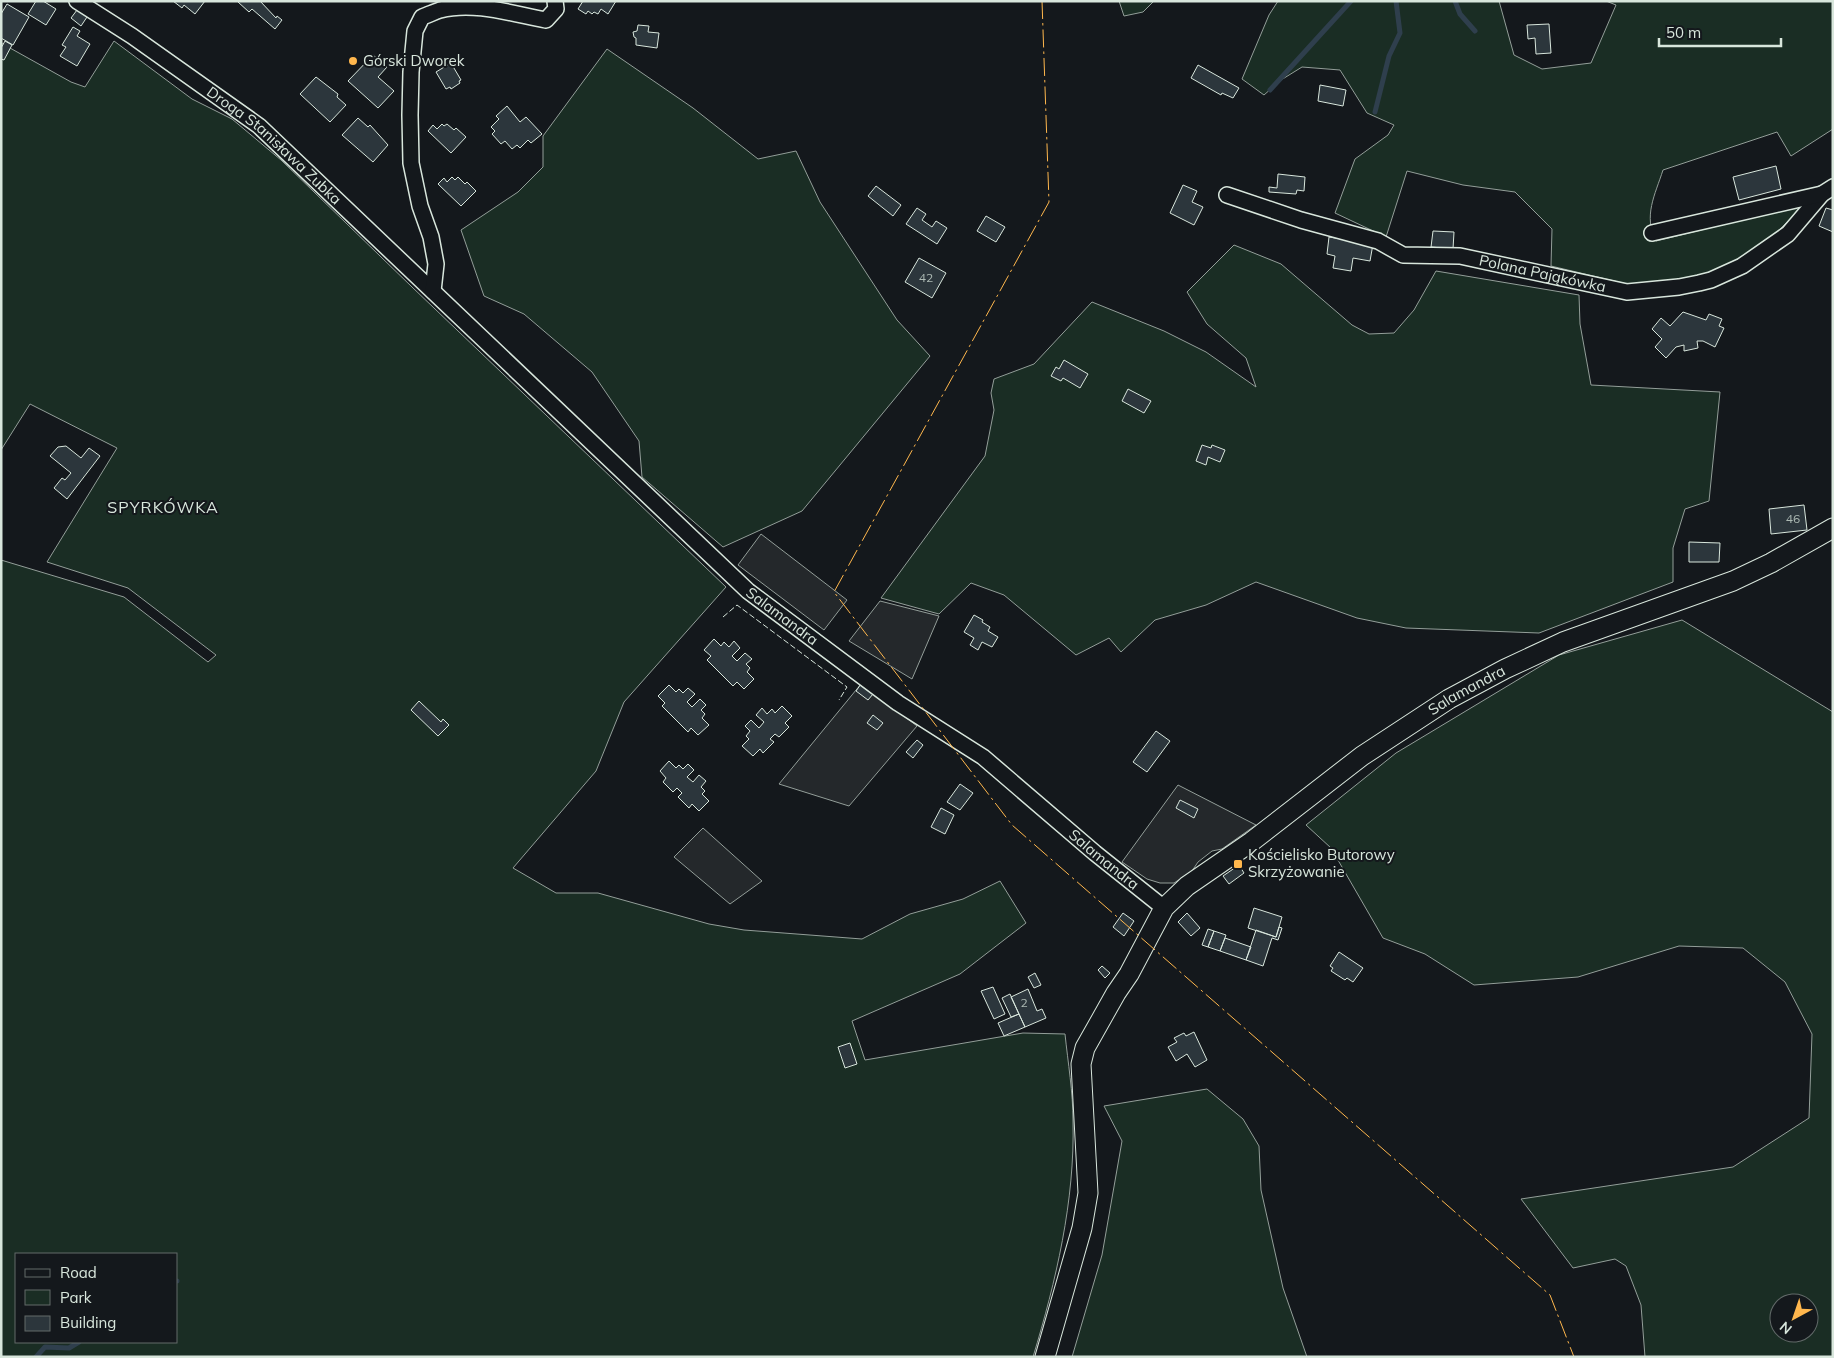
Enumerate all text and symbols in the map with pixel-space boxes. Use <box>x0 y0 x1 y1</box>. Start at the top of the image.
scale bar <box>1659 15 1782 47</box>
text: 50 m <box>1666 23 1701 42</box>
place label: Górski Dworek <box>363 51 465 70</box>
marker: Górski Dworek <box>347 55 359 67</box>
street label: Droga Stanisława Zubka <box>203 82 346 208</box>
street label: Polana Pająkówka <box>1478 250 1608 296</box>
house number: 42 <box>919 270 933 285</box>
district label: SPYRKÓWKA <box>107 497 219 517</box>
house number: 46 <box>1786 511 1800 526</box>
street label: Salamandra <box>742 583 822 649</box>
street label: Salamandra <box>1424 661 1508 719</box>
street label: Salamandra <box>1065 825 1143 893</box>
place label: Kościelisko Butorowy Skrzyżowanie <box>1248 845 1395 881</box>
marker: Kościelisko Butorowy Skrzyżowanie <box>1232 858 1244 870</box>
house number: 2 <box>1020 995 1028 1010</box>
legend <box>15 1253 178 1343</box>
text: Road <box>60 1263 97 1282</box>
text: Park <box>60 1288 92 1307</box>
north arrow <box>1769 1293 1819 1343</box>
text: Building <box>60 1313 116 1332</box>
text: N <box>1776 1318 1795 1338</box>

